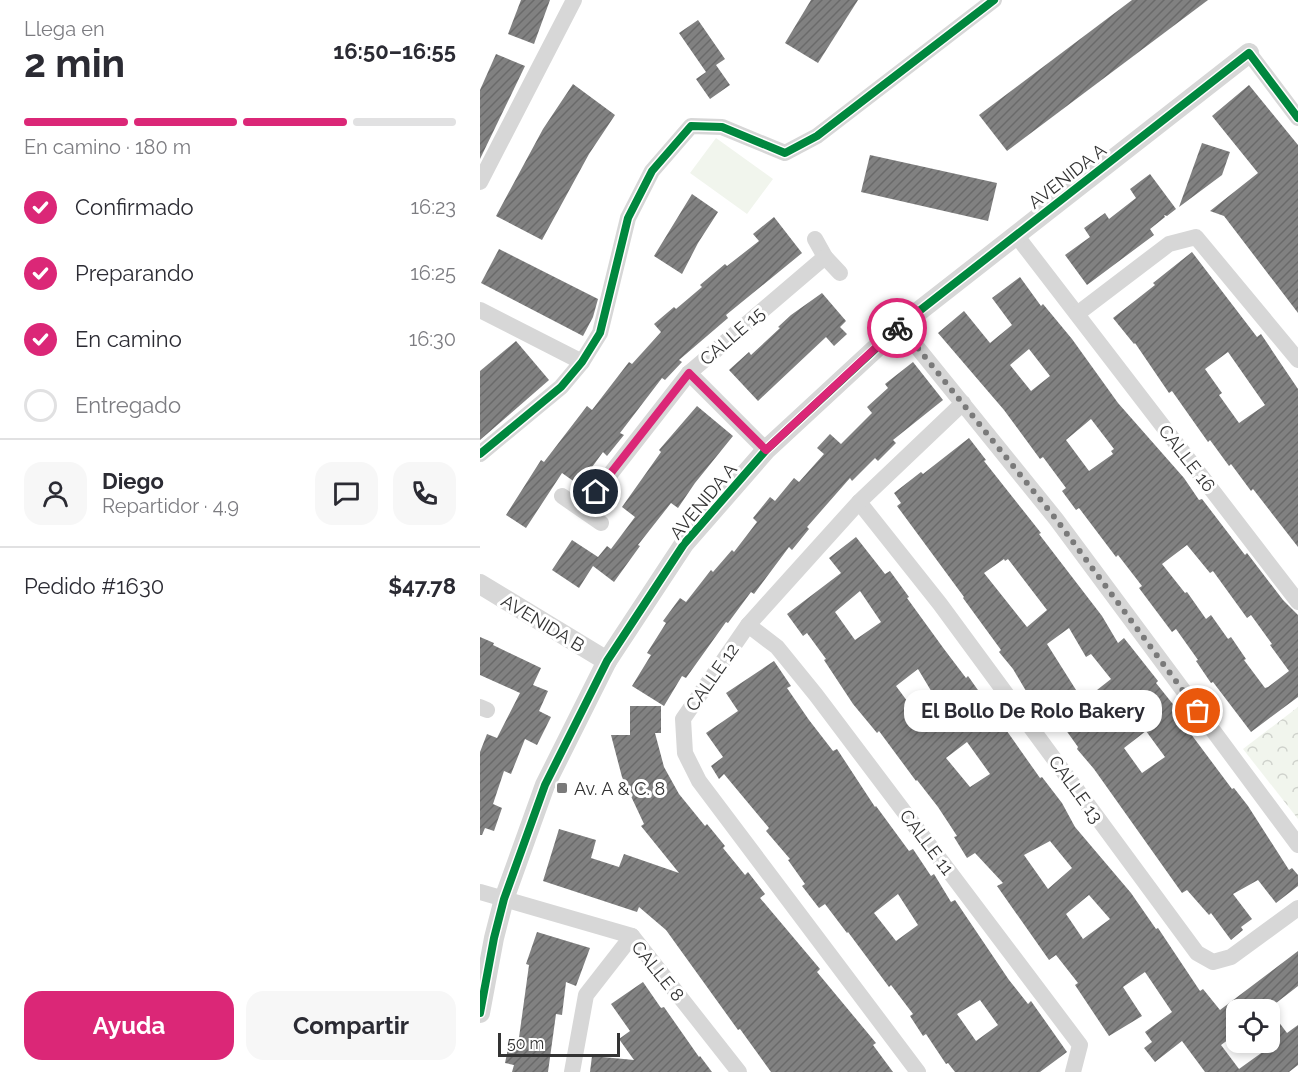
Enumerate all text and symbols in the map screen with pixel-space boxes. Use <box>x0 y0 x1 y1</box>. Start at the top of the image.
text: Llega en <box>24 17 105 41</box>
text: 16:50–16:55 <box>333 38 456 64</box>
text: 2 min <box>24 40 125 86</box>
text: En camino · 180 m <box>24 135 191 159</box>
street label: AVENIDA A <box>1024 139 1110 213</box>
icon: check <box>24 191 57 224</box>
text: Confirmado <box>75 194 194 220</box>
text: 16:23 <box>411 195 456 219</box>
icon: check <box>24 257 57 290</box>
text: Preparando <box>75 260 194 286</box>
text: 16:25 <box>410 261 456 285</box>
courier <box>867 298 927 358</box>
street label: CALLE 15 <box>696 302 769 370</box>
icon: bike <box>881 312 914 345</box>
icon: check <box>24 323 57 356</box>
text: En camino <box>75 326 182 352</box>
text: 16:30 <box>409 327 456 351</box>
text: Entregado <box>75 392 181 418</box>
street label: CALLE 16 <box>1154 420 1220 496</box>
street label: AVENIDA A <box>665 459 741 543</box>
button: person <box>24 462 87 525</box>
button: chat <box>315 462 378 525</box>
button: phone <box>393 462 456 525</box>
pin <box>570 466 621 517</box>
text: Diego <box>102 468 164 494</box>
icon: home <box>579 475 612 508</box>
text: Repartidor · 4.9 <box>102 494 239 518</box>
text: Pedido #1630 <box>24 573 164 599</box>
text: $47.78 <box>388 573 456 599</box>
street label: AVENIDA B <box>498 590 588 656</box>
street label: CALLE 12 <box>681 639 743 715</box>
pin <box>1172 685 1223 736</box>
callout: El Bollo De Rolo Bakery <box>904 690 1162 732</box>
icon: bag <box>1181 694 1214 727</box>
text: El Bollo De Rolo Bakery <box>921 699 1145 723</box>
street label: CALLE 13 <box>1045 751 1107 827</box>
place label: Av. A & C. 8 <box>574 778 665 799</box>
marker: Av. A & C. 8 <box>555 781 569 795</box>
street label: CALLE 11 <box>896 805 959 879</box>
street label: CALLE 8 <box>627 937 689 1005</box>
button: Ayuda <box>24 991 234 1060</box>
button: Compartir <box>246 991 456 1060</box>
map controls <box>1226 999 1280 1053</box>
button: locate <box>1226 999 1280 1053</box>
scale bar <box>498 1030 620 1058</box>
text: 50 m <box>507 1034 544 1053</box>

